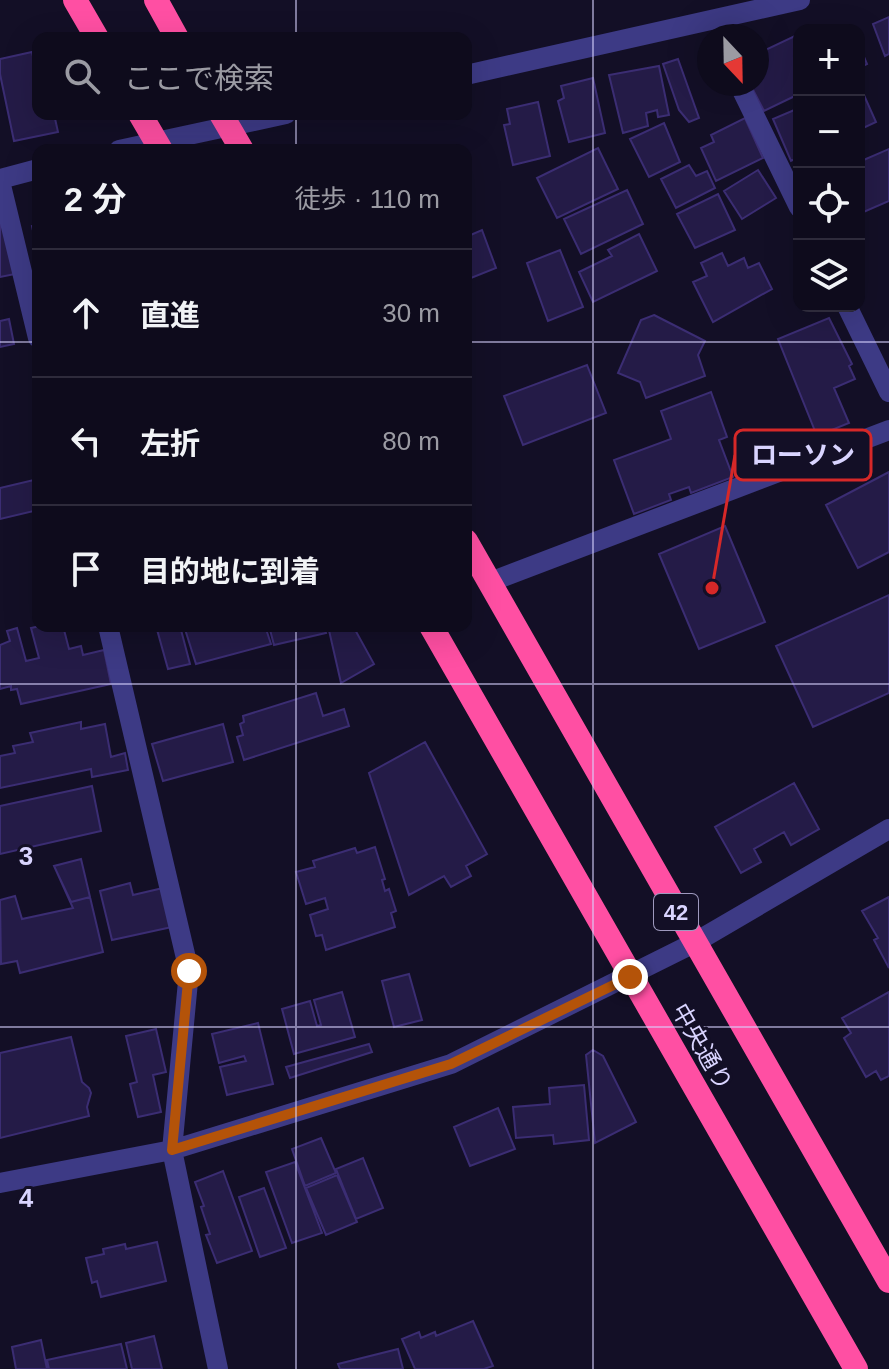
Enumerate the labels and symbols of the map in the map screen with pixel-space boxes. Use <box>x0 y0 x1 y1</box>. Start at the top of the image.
north arrow <box>697 24 769 96</box>
callout: ローソン <box>735 430 871 480</box>
text: ローソン <box>751 440 855 470</box>
text: 3 <box>19 841 33 871</box>
road number: 42 <box>654 894 698 930</box>
route start <box>171 953 207 989</box>
route end <box>612 959 648 995</box>
street label: 中央通り <box>667 998 738 1095</box>
text: 4 <box>19 1183 34 1213</box>

